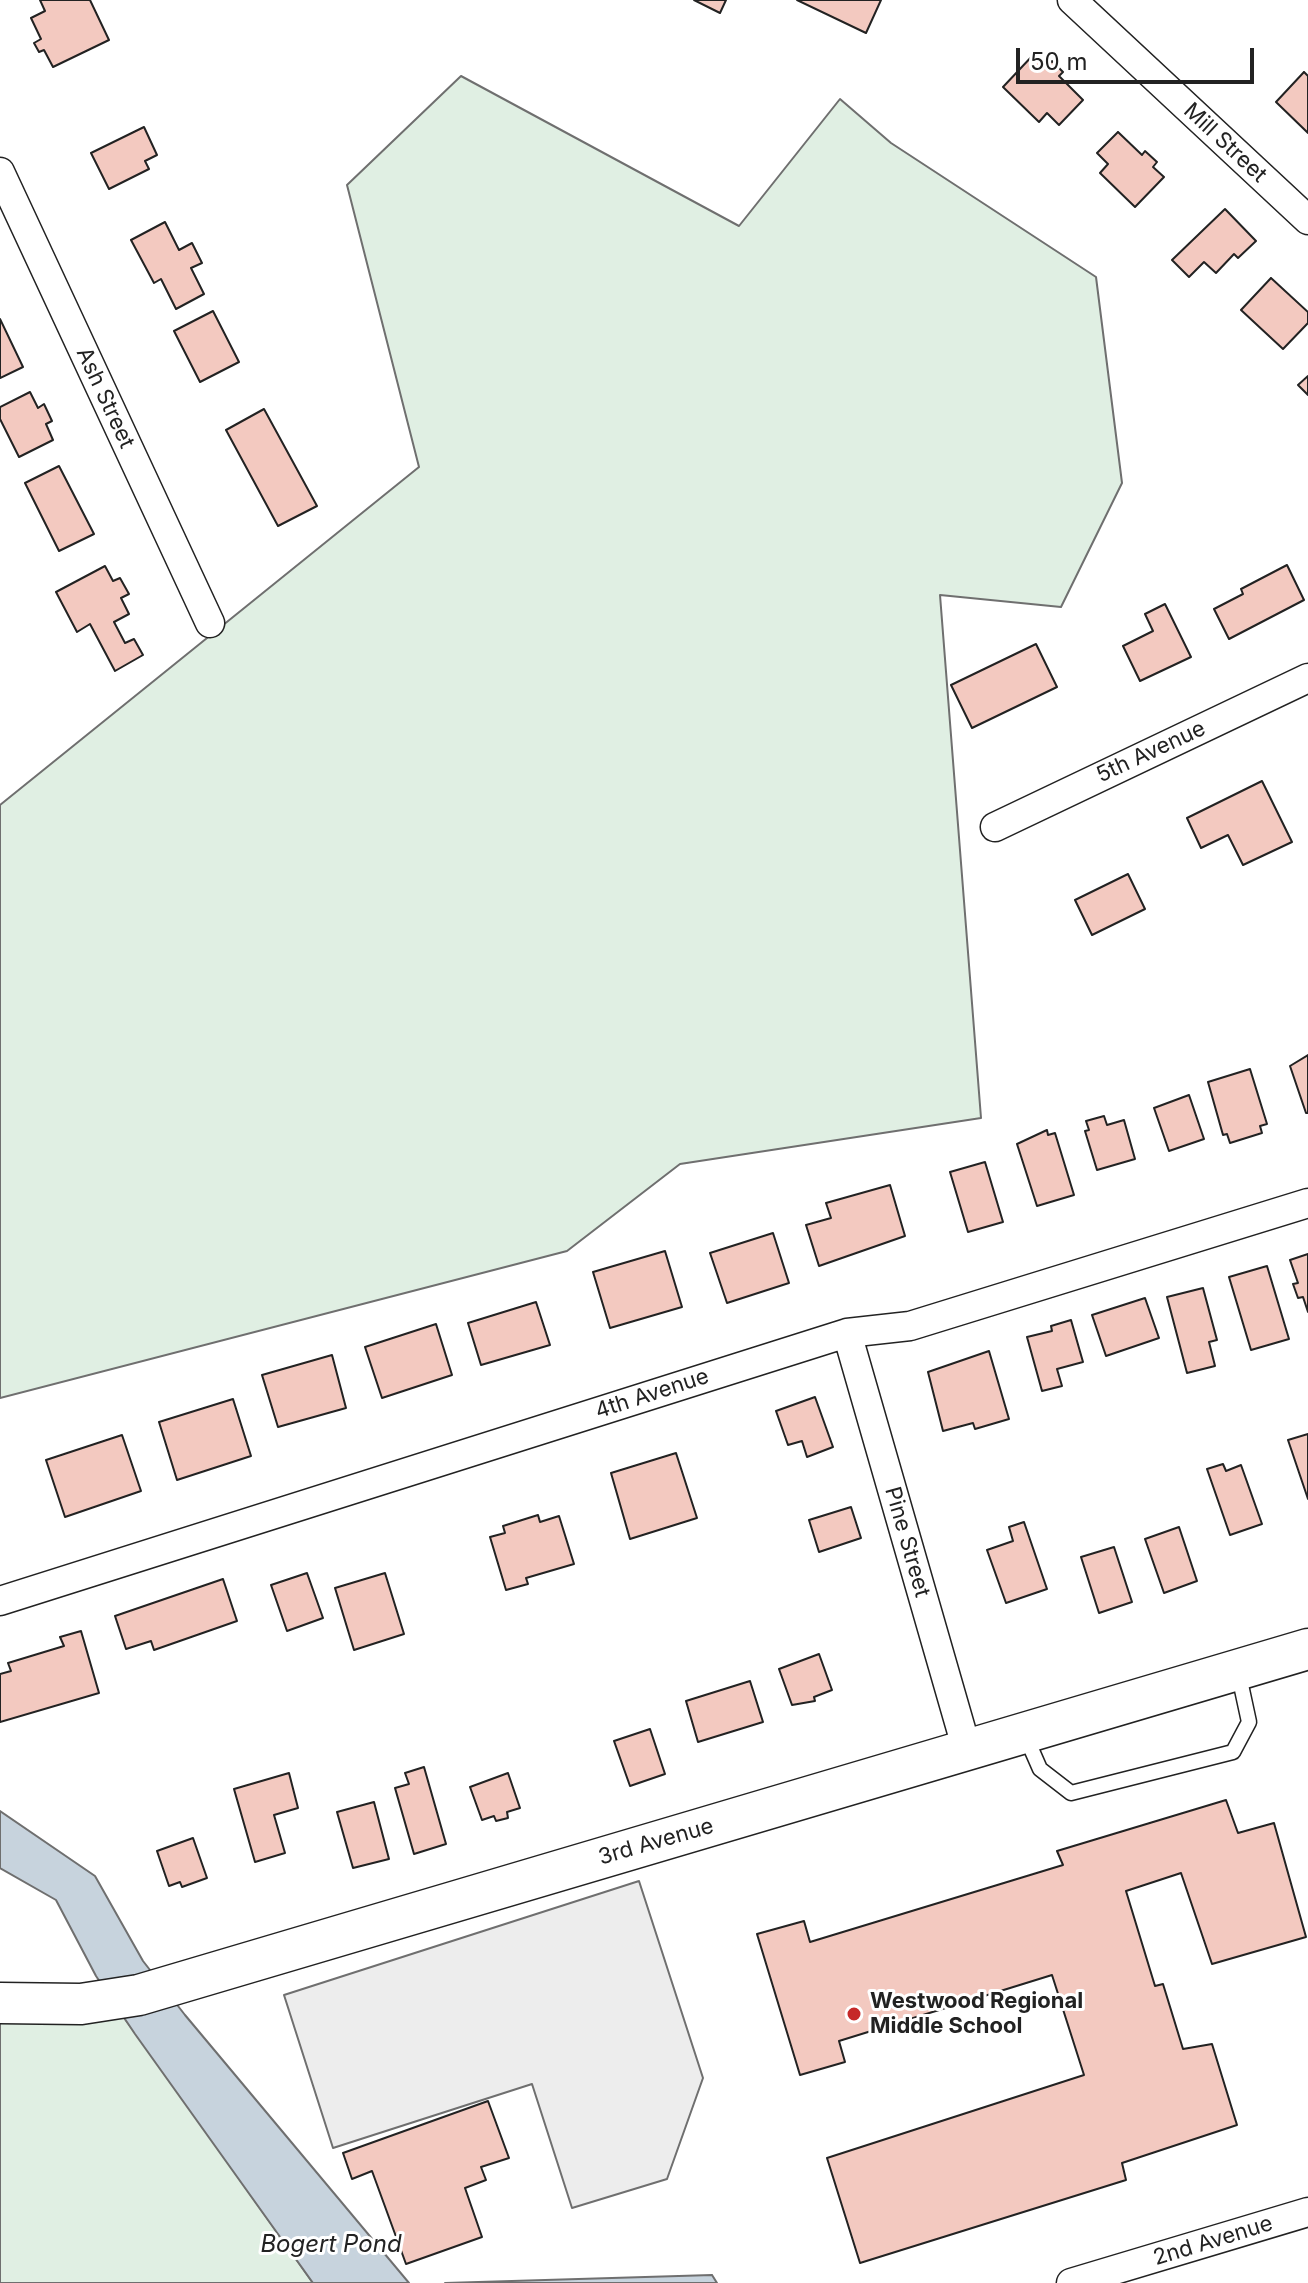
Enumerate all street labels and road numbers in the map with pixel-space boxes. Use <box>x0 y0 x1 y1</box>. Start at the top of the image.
street label: Mill Street <box>1178 98 1272 188</box>
street label: Ash Street <box>70 343 140 453</box>
street label: 5th Avenue <box>1092 715 1210 789</box>
street label: 4th Avenue <box>592 1363 712 1425</box>
street label: Pine Street <box>879 1484 935 1600</box>
street label: 3rd Avenue <box>595 1813 717 1871</box>
street label: 2nd Avenue <box>1150 2210 1276 2272</box>

